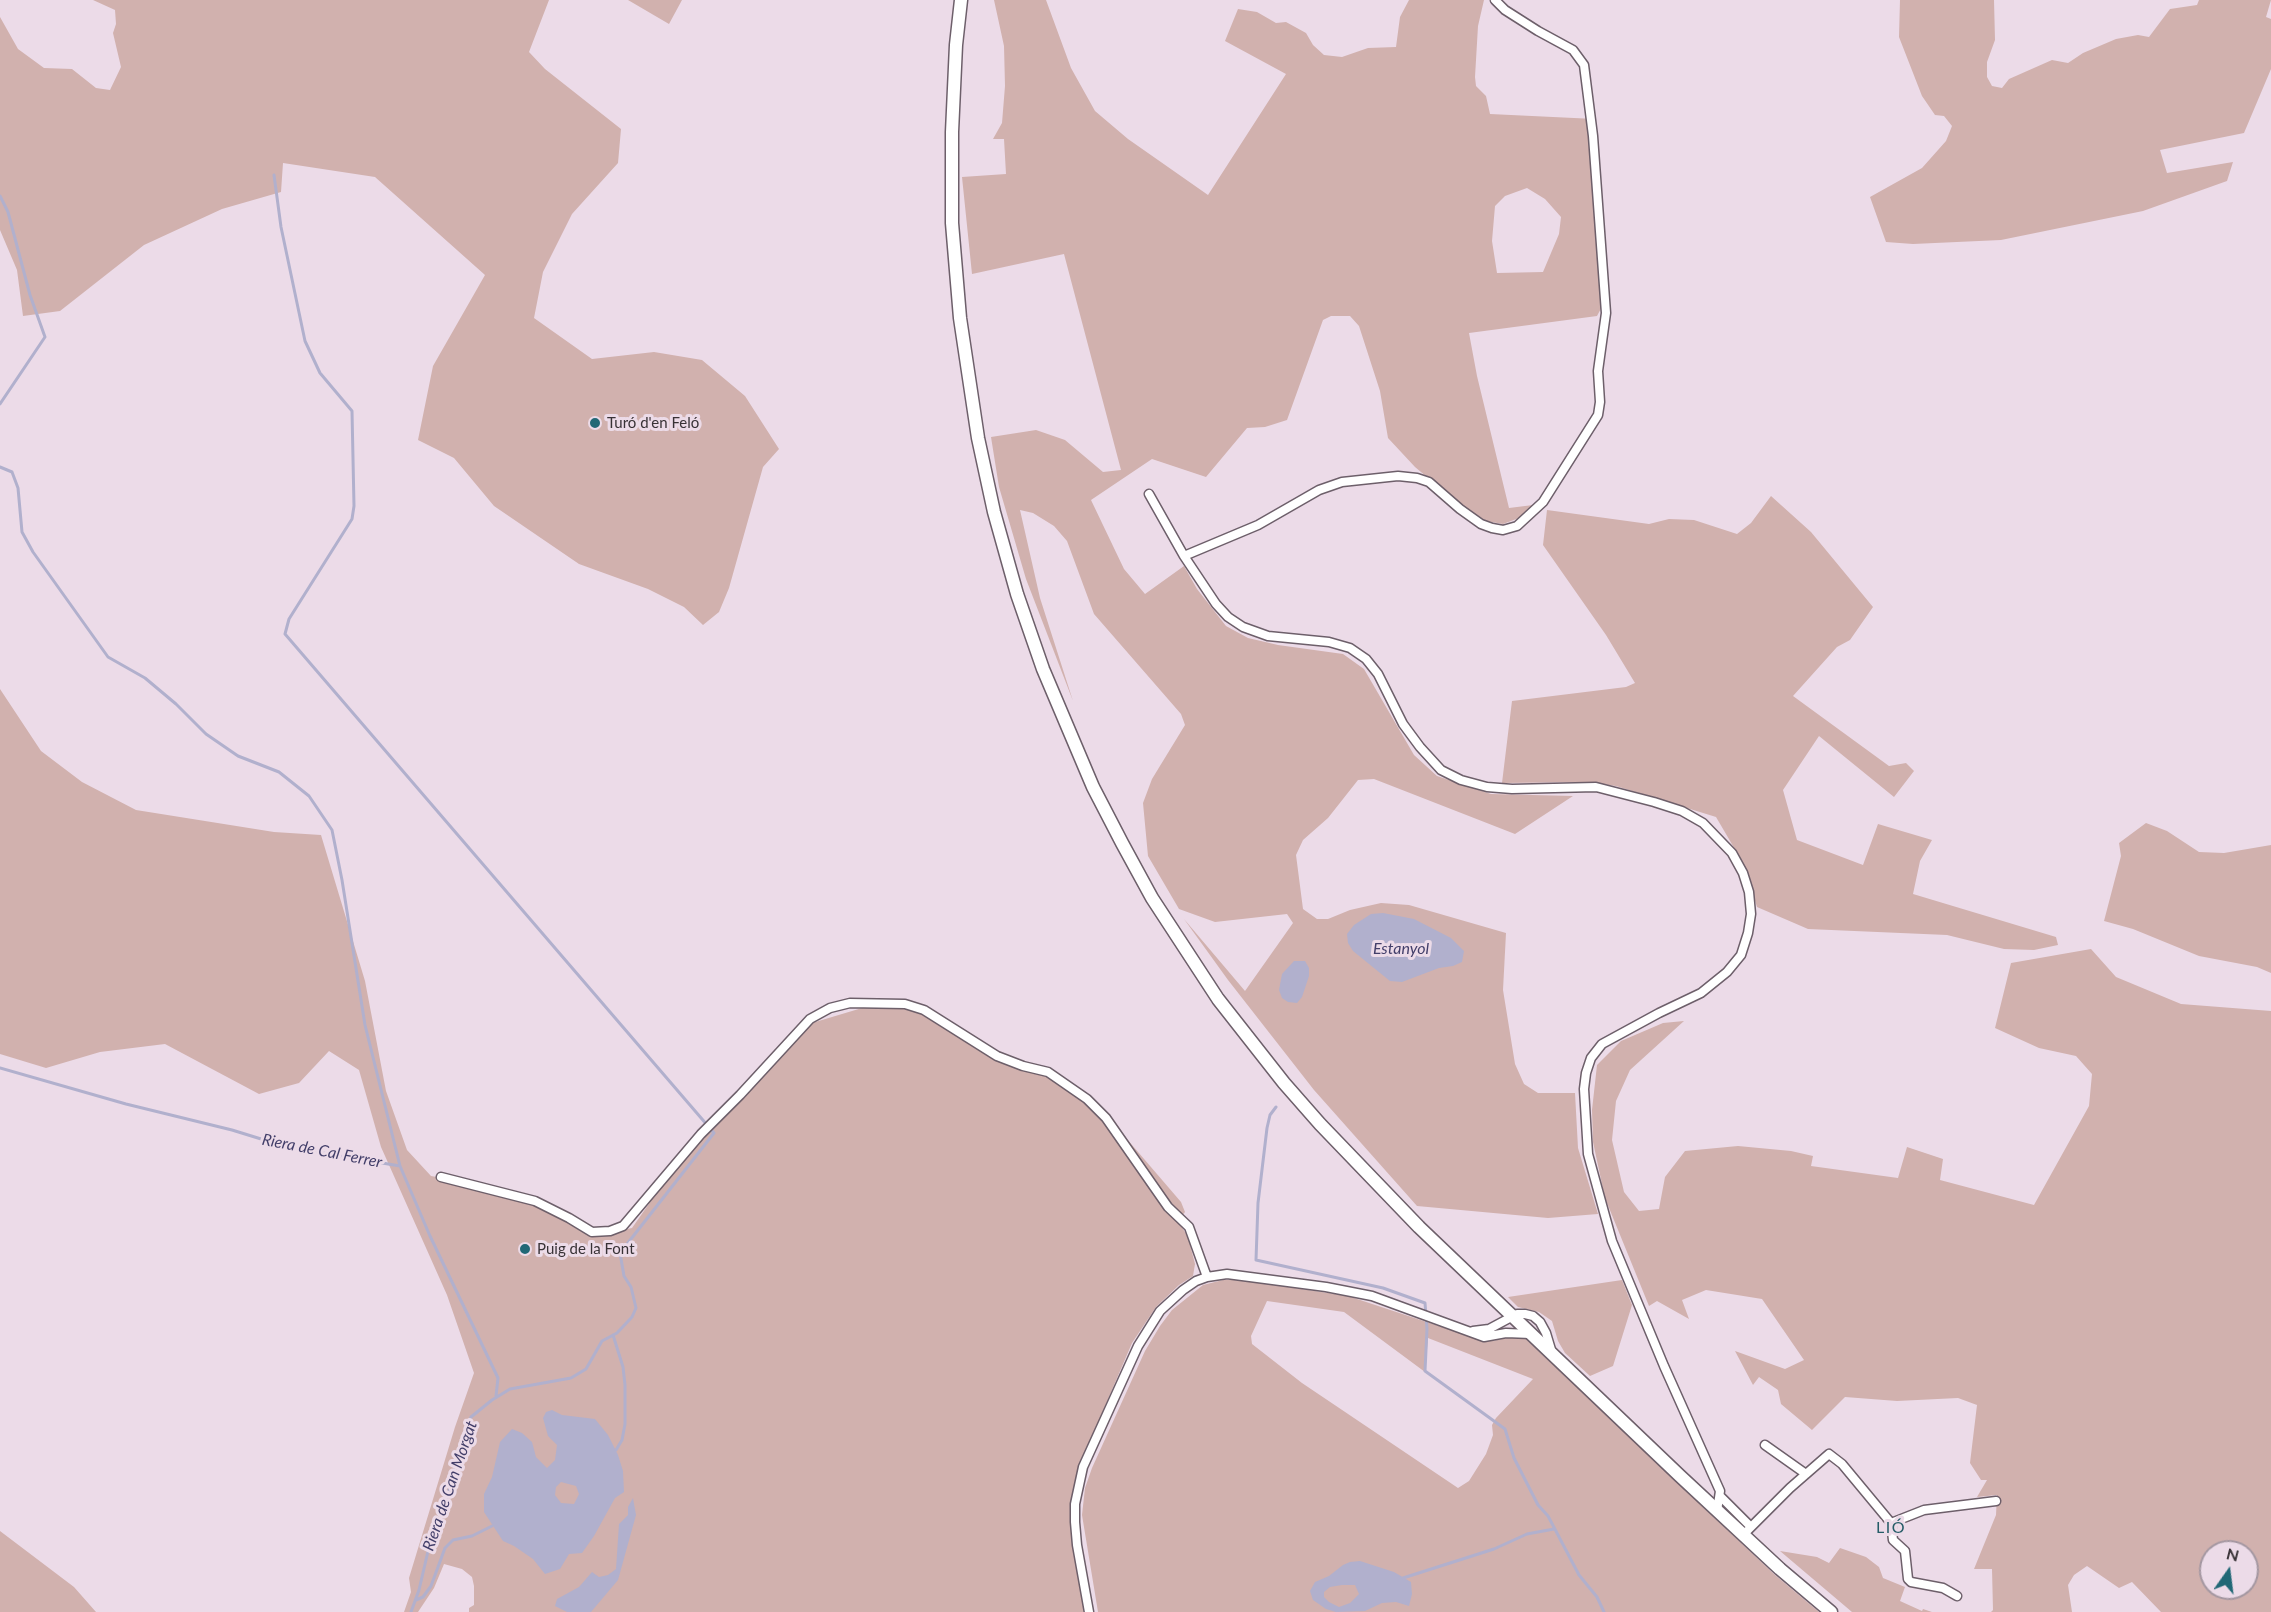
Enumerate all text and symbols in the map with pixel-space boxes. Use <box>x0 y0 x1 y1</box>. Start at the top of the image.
place label: Turó d'en Feló <box>607 414 699 432</box>
marker: Turó d'en Feló <box>588 416 602 430</box>
water label: Estanyol <box>1373 939 1429 959</box>
water label: Riera de Cal Ferrer <box>260 1130 384 1172</box>
place label: Puig de la Font <box>537 1240 635 1258</box>
marker: Puig de la Font <box>518 1242 532 1256</box>
water label: Riera de Can Morgat <box>419 1418 481 1554</box>
district label: LIÓ <box>1876 1518 1906 1538</box>
north arrow <box>2199 1540 2259 1600</box>
text: N <box>2225 1543 2241 1565</box>

